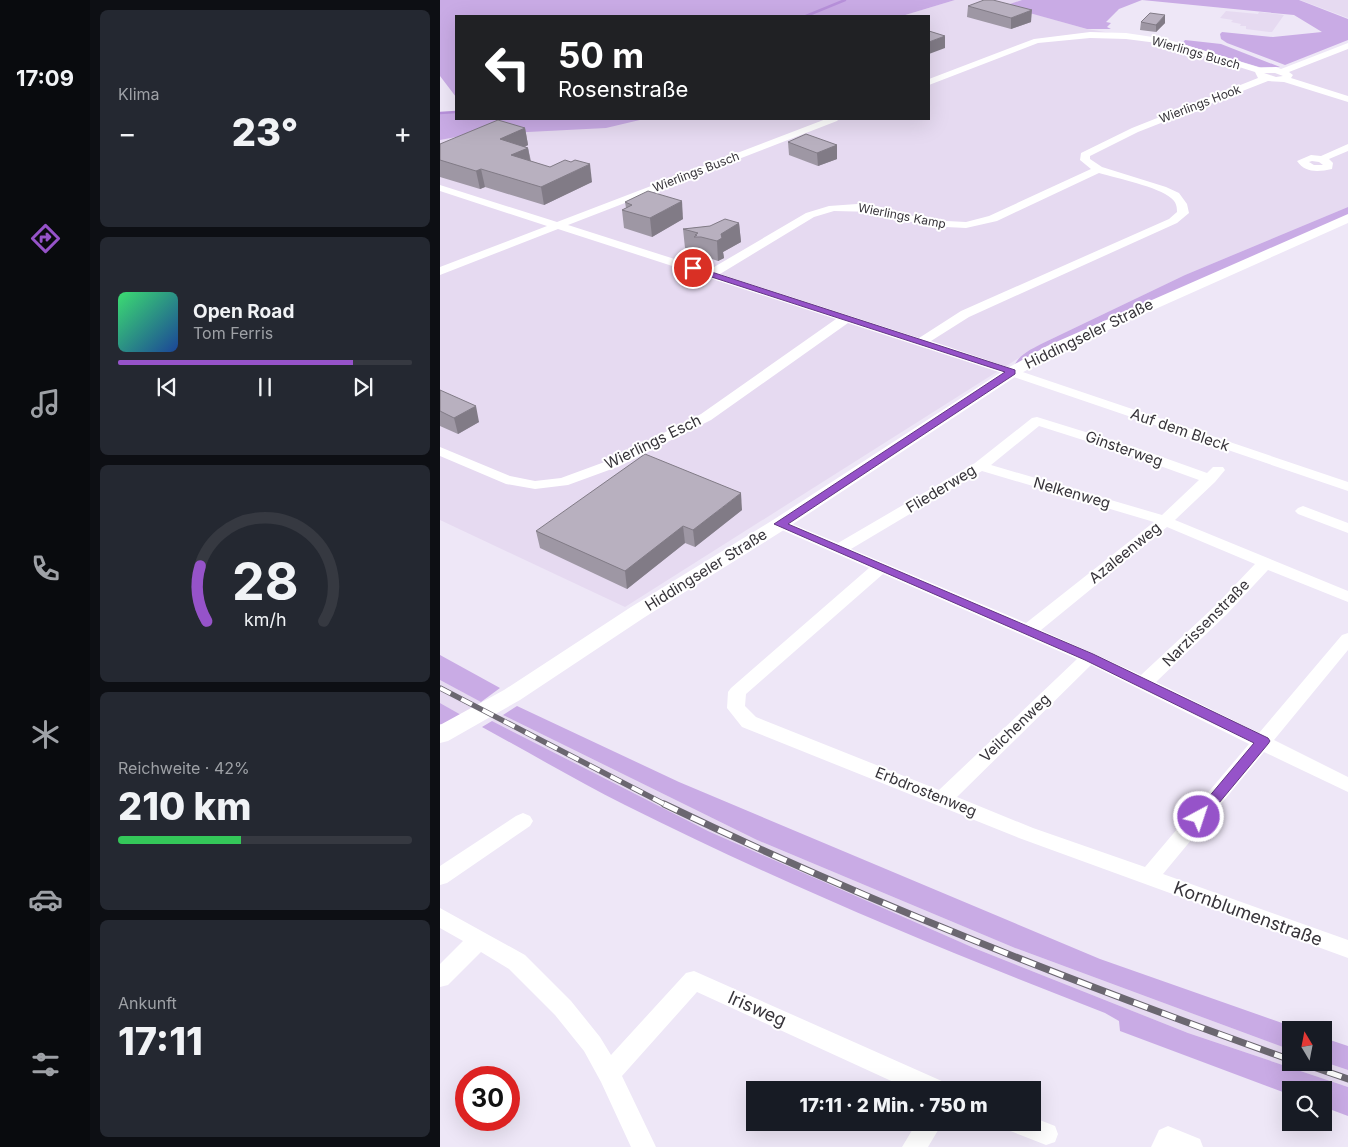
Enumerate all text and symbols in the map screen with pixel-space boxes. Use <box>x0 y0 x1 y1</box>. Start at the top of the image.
street label: Wierlings Busch <box>1150 33 1242 72</box>
text: 50 m <box>558 34 644 76</box>
icon: left <box>475 35 540 100</box>
text: 17:09 <box>16 65 74 91</box>
text: Rosenstraße <box>558 76 688 102</box>
street label: Wierlings Hook <box>1157 81 1243 126</box>
text: Klima <box>118 84 160 104</box>
text: 23° <box>232 109 298 155</box>
text: − <box>118 116 137 150</box>
text: + <box>393 116 412 150</box>
street label: Wierlings Busch <box>650 148 741 195</box>
street label: Wierlings Kamp <box>857 200 947 231</box>
icon: directions <box>28 221 63 256</box>
pin <box>672 247 714 289</box>
icon: arrive <box>679 254 707 282</box>
street label: Hiddingseler Straße <box>1022 294 1156 373</box>
text: Open Road <box>193 300 294 323</box>
text: Tom Ferris <box>193 323 273 343</box>
icon: previous <box>153 373 181 401</box>
icon: pause <box>251 373 279 401</box>
icon: next <box>349 373 377 401</box>
icon: music <box>28 386 63 421</box>
street label: Auf dem Bleck <box>1128 404 1233 456</box>
street label: Wierlings Esch <box>601 410 704 473</box>
street label: Ginsterweg <box>1083 426 1165 471</box>
street label: Fliederweg <box>902 460 979 517</box>
street label: Nelkenweg <box>1031 472 1113 513</box>
street label: Azaleenweg <box>1085 518 1164 587</box>
street label: Hiddingseler Straße <box>641 524 770 615</box>
text: 28 <box>232 550 298 613</box>
icon: phone <box>28 551 63 586</box>
street label: Narzissenstraße <box>1158 575 1253 670</box>
text: km/h <box>244 609 286 630</box>
street label: Veilchenweg <box>975 689 1054 766</box>
icon: climate <box>28 717 63 752</box>
text: Reichweite · 42% <box>118 758 250 778</box>
street label: Erbdrostenweg <box>873 763 980 821</box>
text: 210 km <box>118 783 251 829</box>
position arrow <box>1172 790 1224 842</box>
street label: Kornblumenstraße <box>1171 877 1325 950</box>
icon: car <box>28 882 63 917</box>
street label: Irisweg <box>725 986 790 1031</box>
text: Ankunft <box>118 993 177 1013</box>
text: 17:11 <box>118 1018 203 1064</box>
north arrow <box>1282 1021 1332 1071</box>
map controls <box>1282 1021 1332 1131</box>
icon: filters <box>28 1047 63 1082</box>
speed limit sign: 30 <box>455 1066 520 1131</box>
button: search <box>1282 1081 1332 1131</box>
text: 17:11 · 2 Min. · 750 m <box>799 1094 988 1117</box>

